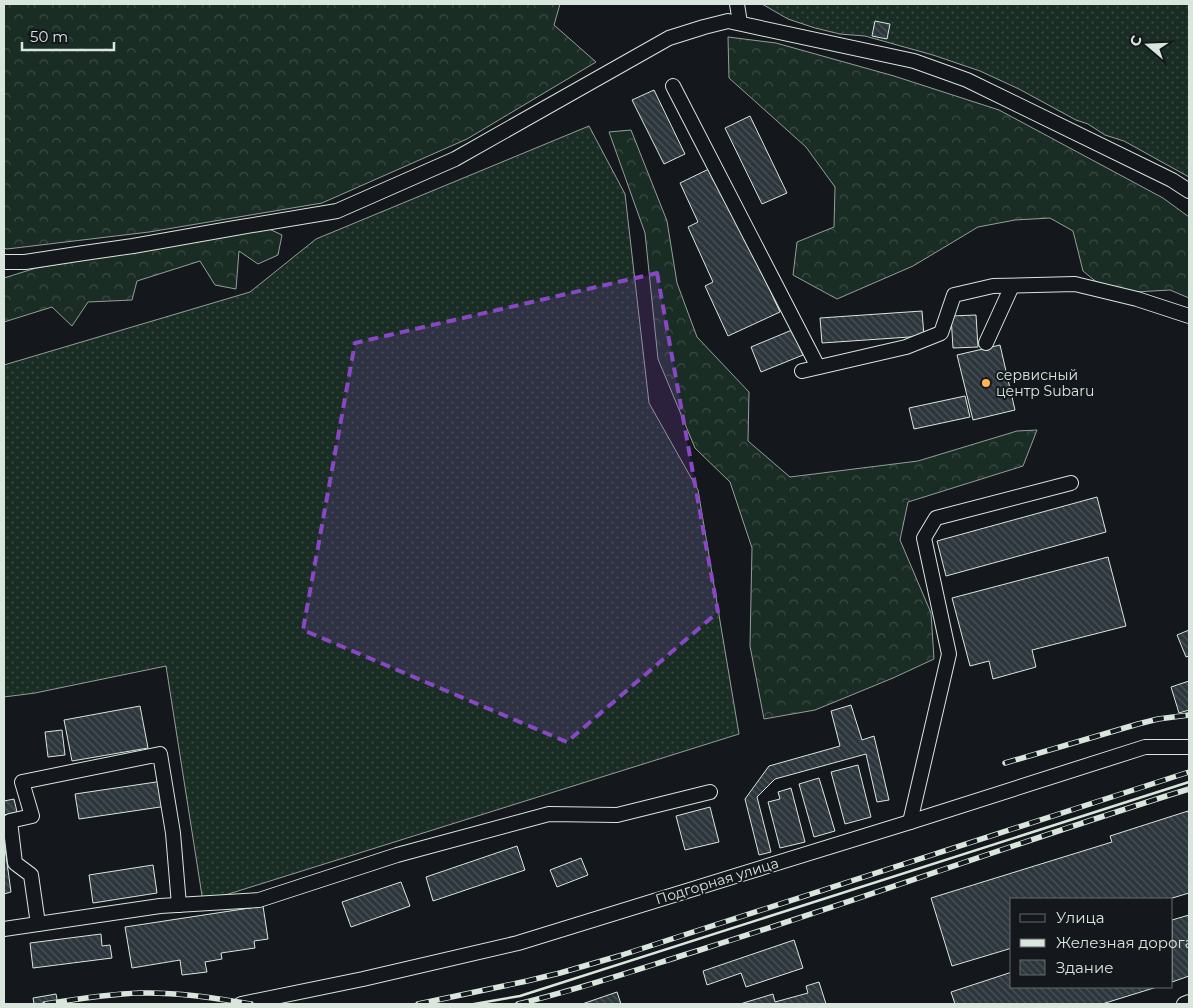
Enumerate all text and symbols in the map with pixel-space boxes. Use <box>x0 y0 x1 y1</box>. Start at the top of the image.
scale bar <box>22 20 115 52</box>
north arrow <box>1123 20 1173 70</box>
text: 50 m <box>30 27 68 46</box>
text: С <box>1126 33 1146 49</box>
place label: сервисный центр Subaru <box>996 366 1094 400</box>
marker: сервисный центр Subaru <box>980 377 992 389</box>
street label: Подгорная улица <box>653 854 781 908</box>
legend <box>1010 898 1173 988</box>
text: Улица <box>1056 908 1104 927</box>
text: Железная дорога <box>1056 933 1193 952</box>
text: Здание <box>1056 958 1114 977</box>

